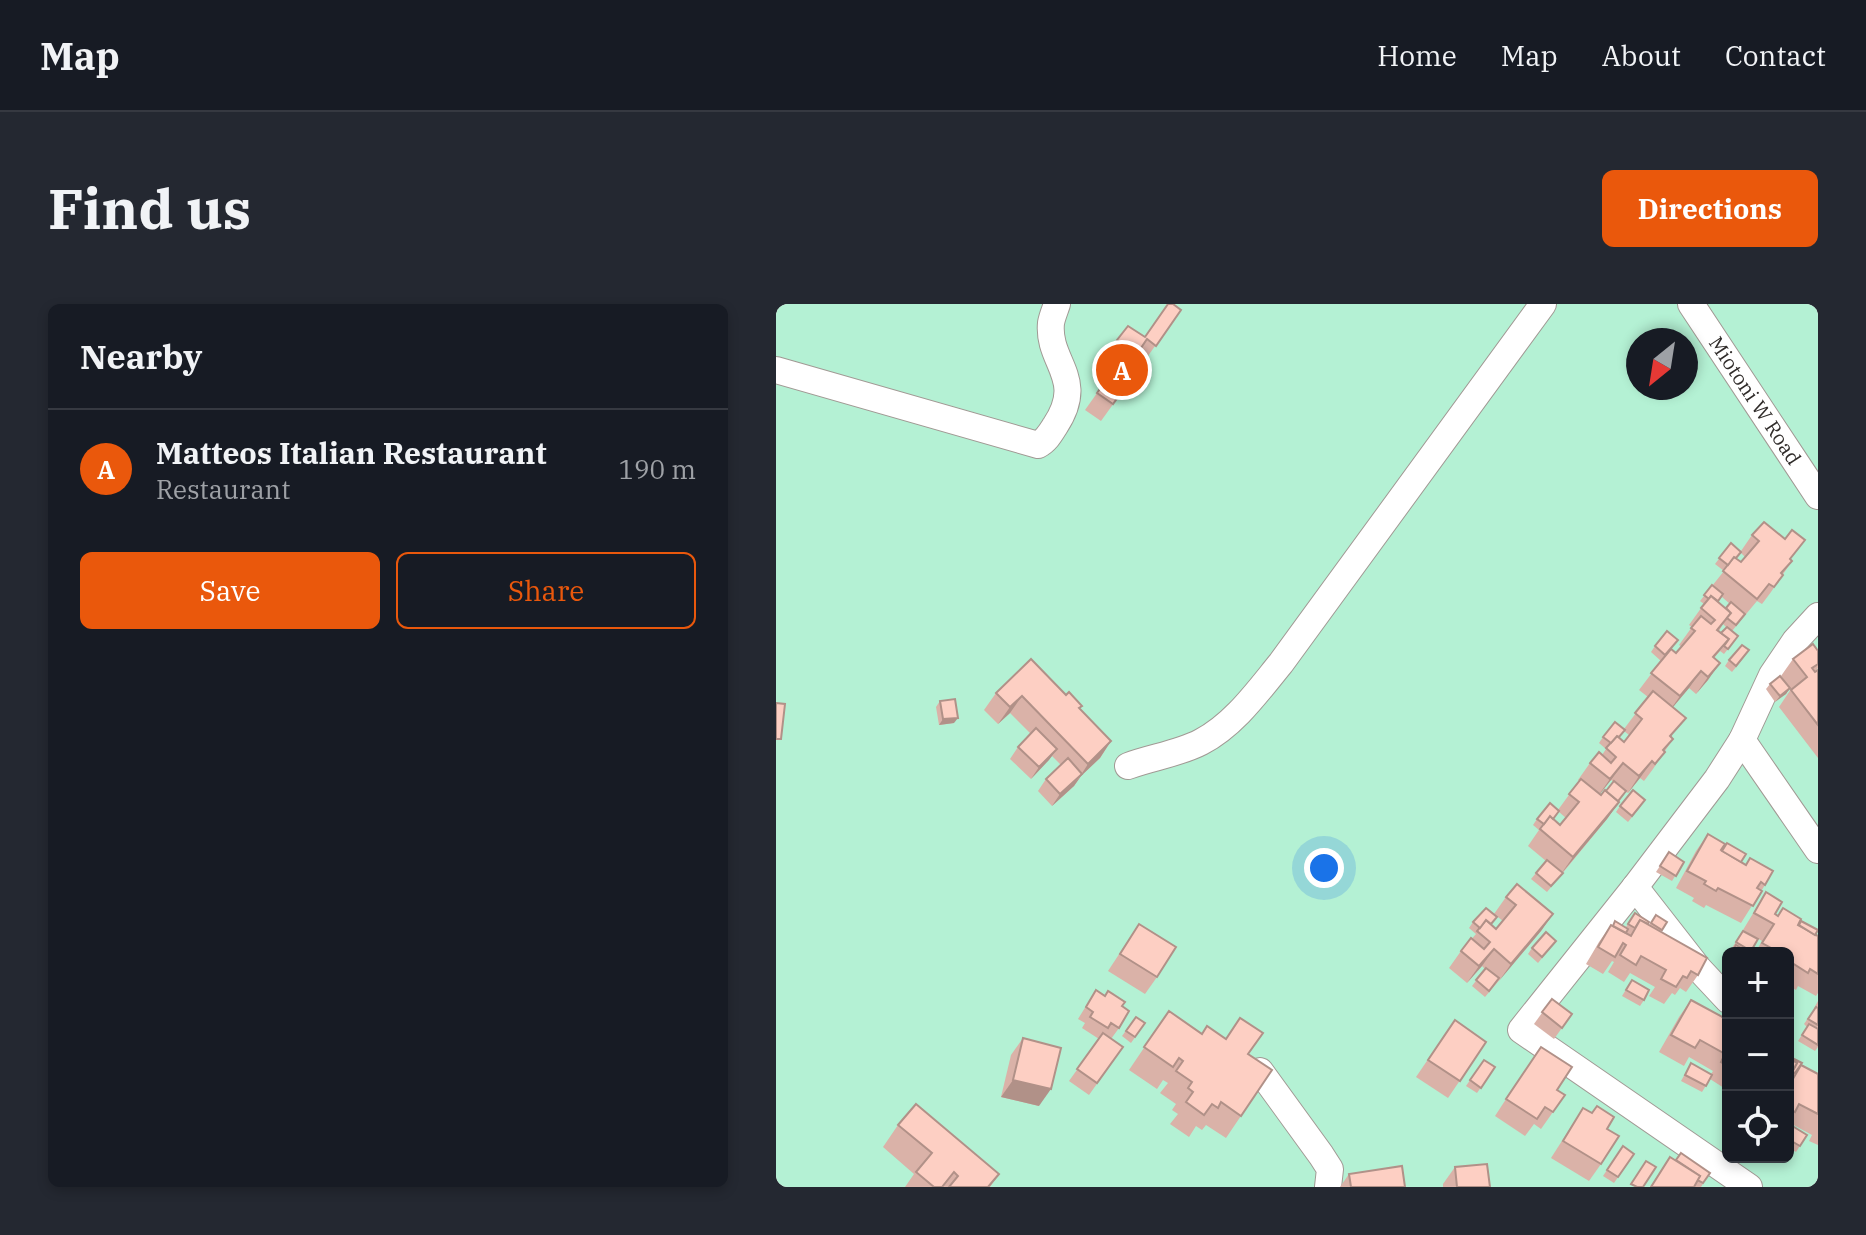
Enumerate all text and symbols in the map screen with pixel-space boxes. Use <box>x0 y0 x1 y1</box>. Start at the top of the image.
text: Map <box>40 31 120 80</box>
text: Home <box>1377 37 1457 74</box>
text: Map <box>1501 37 1558 74</box>
text: About <box>1602 37 1681 74</box>
text: Contact <box>1725 37 1826 74</box>
button: Directions <box>1602 170 1818 247</box>
text: Find us <box>48 172 251 244</box>
north arrow <box>1626 328 1698 400</box>
street label: Miotoni W Road <box>1703 331 1808 470</box>
text: Nearby <box>80 334 202 378</box>
pin: A <box>1096 340 1148 400</box>
text: Matteos Italian Restaurant <box>156 433 547 472</box>
text: A <box>97 452 115 486</box>
text: 190 m <box>618 452 696 486</box>
text: Restaurant <box>156 472 290 506</box>
button: Save <box>80 552 380 629</box>
button: Share <box>396 552 696 629</box>
your location <box>1304 848 1344 888</box>
map controls <box>1722 947 1794 1163</box>
button: + <box>1722 947 1794 1019</box>
button: − <box>1722 1019 1794 1091</box>
button: locate <box>1722 1091 1794 1163</box>

